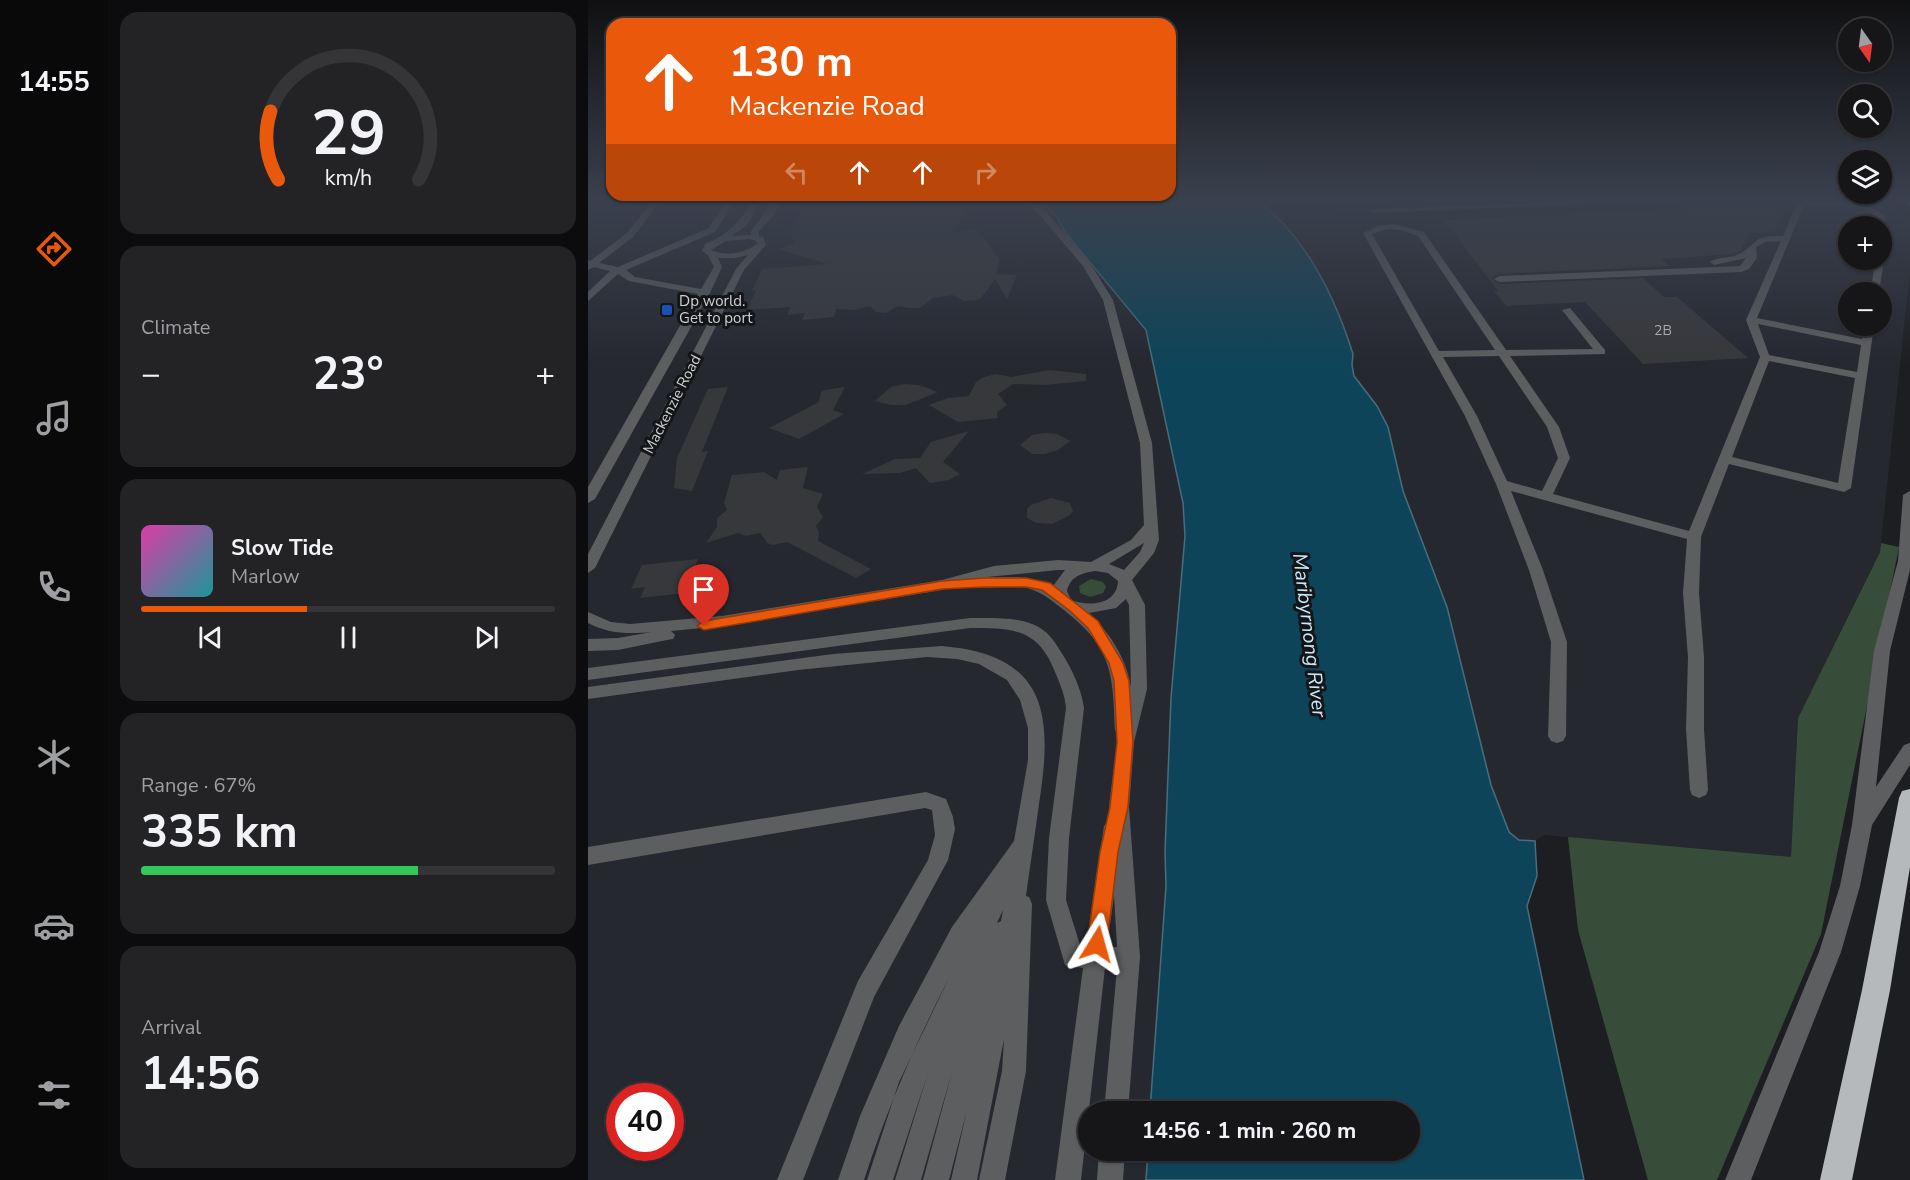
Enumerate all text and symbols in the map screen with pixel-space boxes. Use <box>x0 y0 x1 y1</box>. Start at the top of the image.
north arrow <box>1838 18 1892 72</box>
map controls <box>1838 18 1892 336</box>
text: 130 m <box>729 34 853 91</box>
icon: ahead <box>630 42 708 120</box>
text: 14:55 <box>18 64 90 101</box>
button: search <box>1838 84 1892 138</box>
text: Mackenzie Road <box>729 88 925 125</box>
text: 29 <box>311 91 385 176</box>
button: layers <box>1838 150 1892 204</box>
icon: left <box>780 156 813 189</box>
icon: ahead <box>843 156 876 189</box>
icon: ahead <box>906 156 939 189</box>
icon: right <box>969 156 1002 189</box>
text: km/h <box>324 163 372 193</box>
button: + <box>1838 216 1892 270</box>
icon: directions <box>33 228 75 270</box>
button: − <box>1838 282 1892 336</box>
place label: Dp world. Get to port <box>679 291 753 328</box>
marker: Dp world. Get to port <box>660 303 674 317</box>
text: Climate <box>141 314 210 341</box>
house number: 2B <box>1654 321 1672 340</box>
text: 23° <box>312 344 384 405</box>
street label: Mackenzie Road <box>638 351 706 457</box>
text: − <box>141 352 161 397</box>
text: + <box>535 352 555 397</box>
icon: music <box>33 397 75 439</box>
text: Slow Tide <box>231 533 333 563</box>
water label: Maribyrnong River <box>1286 551 1333 719</box>
text: Marlow <box>231 563 299 590</box>
pin <box>678 564 729 626</box>
icon: phone <box>33 566 75 608</box>
icon: arrive <box>687 573 720 606</box>
icon: previous <box>194 621 227 654</box>
icon: pause <box>332 621 365 654</box>
icon: next <box>470 621 503 654</box>
icon: climate <box>33 736 75 778</box>
text: Range · 67% <box>141 772 256 799</box>
text: 335 km <box>141 802 298 863</box>
icon: car <box>33 905 75 947</box>
position arrow <box>1065 912 1129 976</box>
text: Arrival <box>141 1014 201 1041</box>
text: 14:56 <box>141 1044 260 1105</box>
icon: filters <box>33 1074 75 1116</box>
speed limit sign: 40 <box>606 1083 684 1161</box>
text: 14:56 · 1 min · 260 m <box>1142 1116 1356 1146</box>

